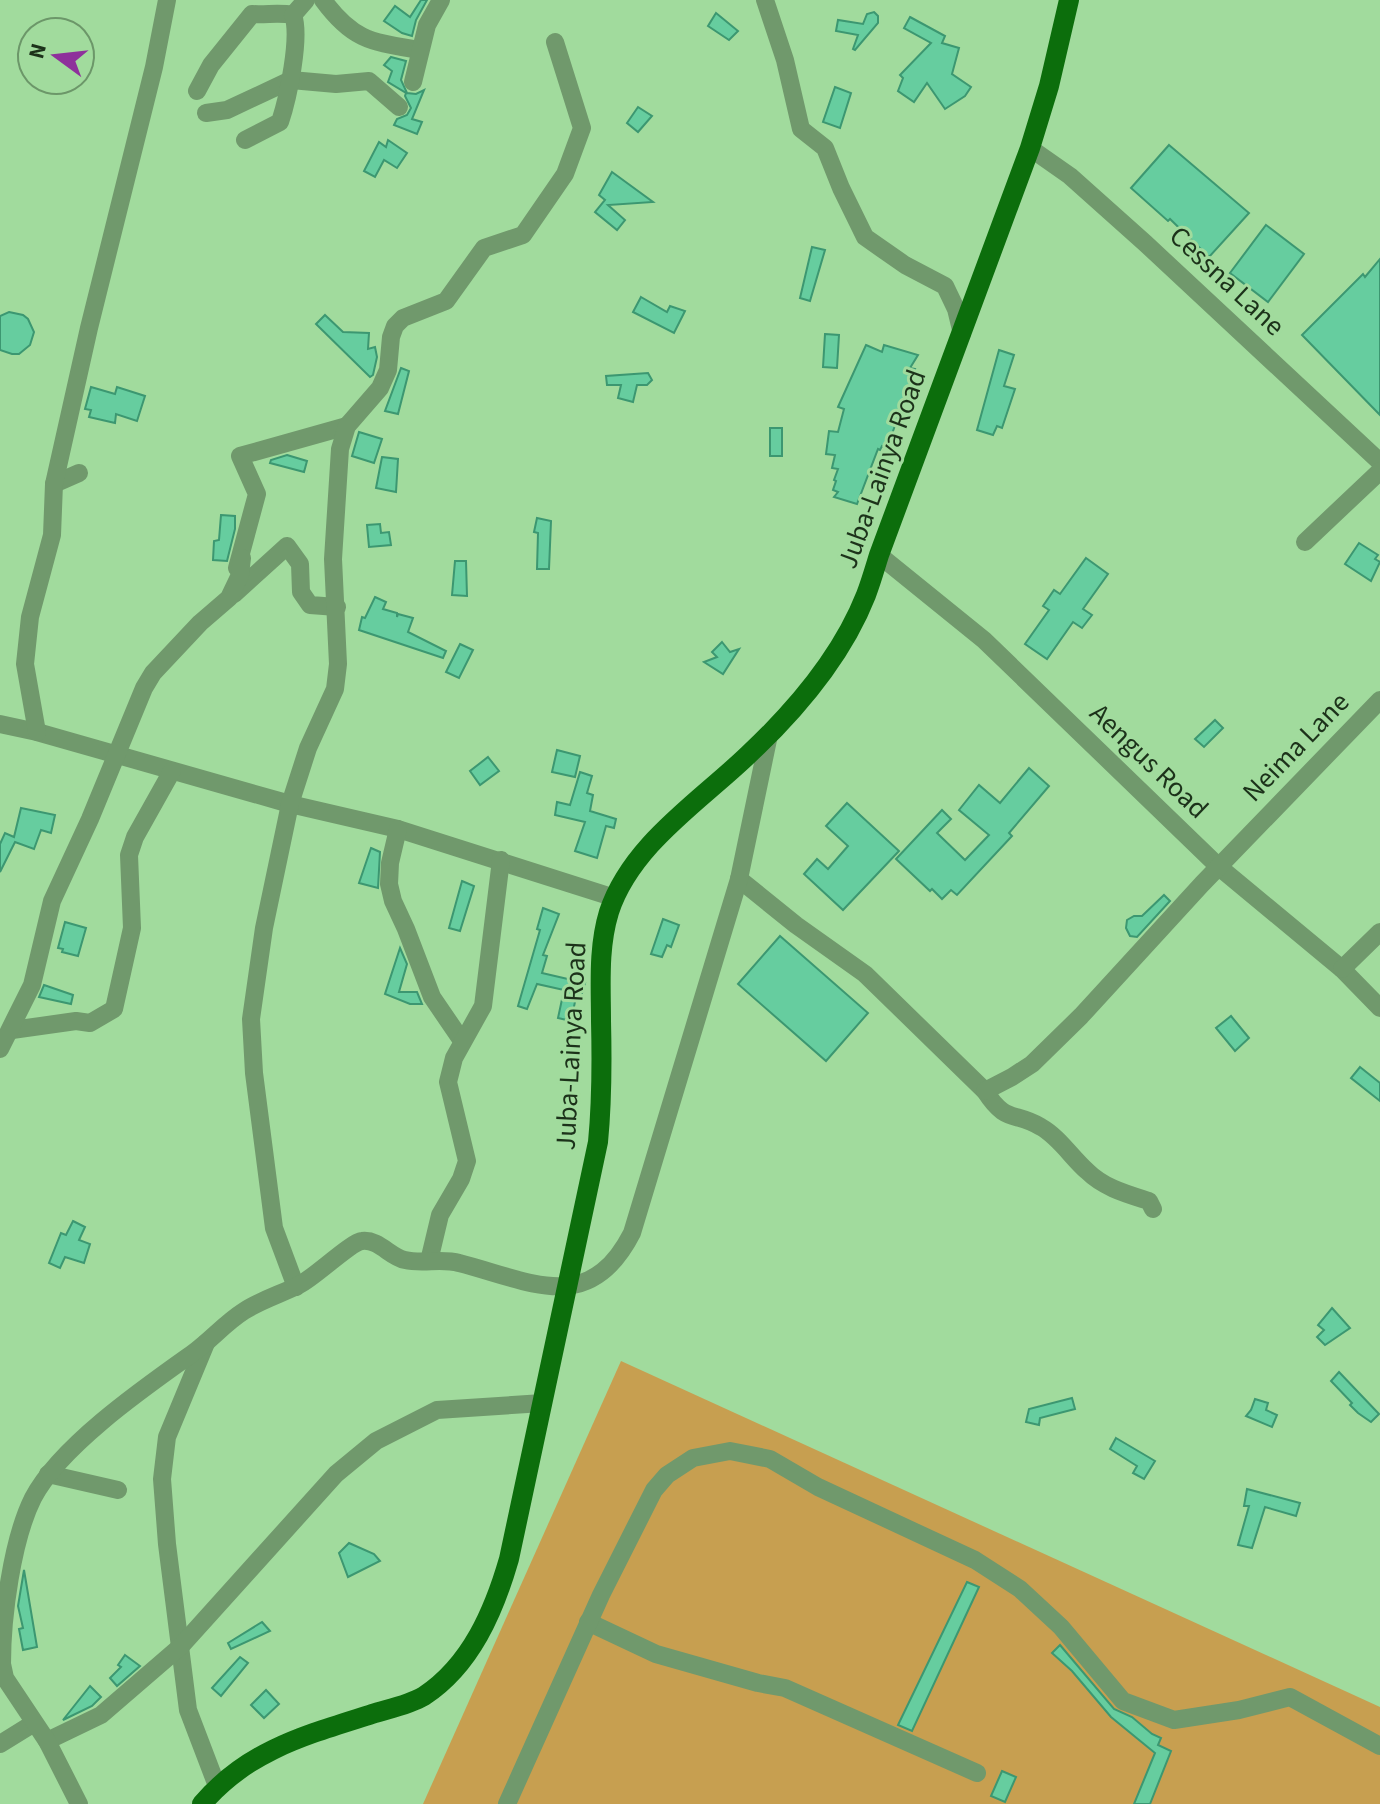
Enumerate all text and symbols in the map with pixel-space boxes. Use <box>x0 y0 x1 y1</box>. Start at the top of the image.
north arrow <box>16 16 96 96</box>
text: N <box>20 40 55 62</box>
street label: Cessna Lane <box>1160 217 1294 345</box>
street label: Juba-Lainya Road <box>827 364 937 574</box>
street label: Neima Lane <box>1233 683 1359 811</box>
street label: Aengus Road <box>1081 694 1217 828</box>
street label: Juba-Lainya Road <box>546 941 596 1151</box>

